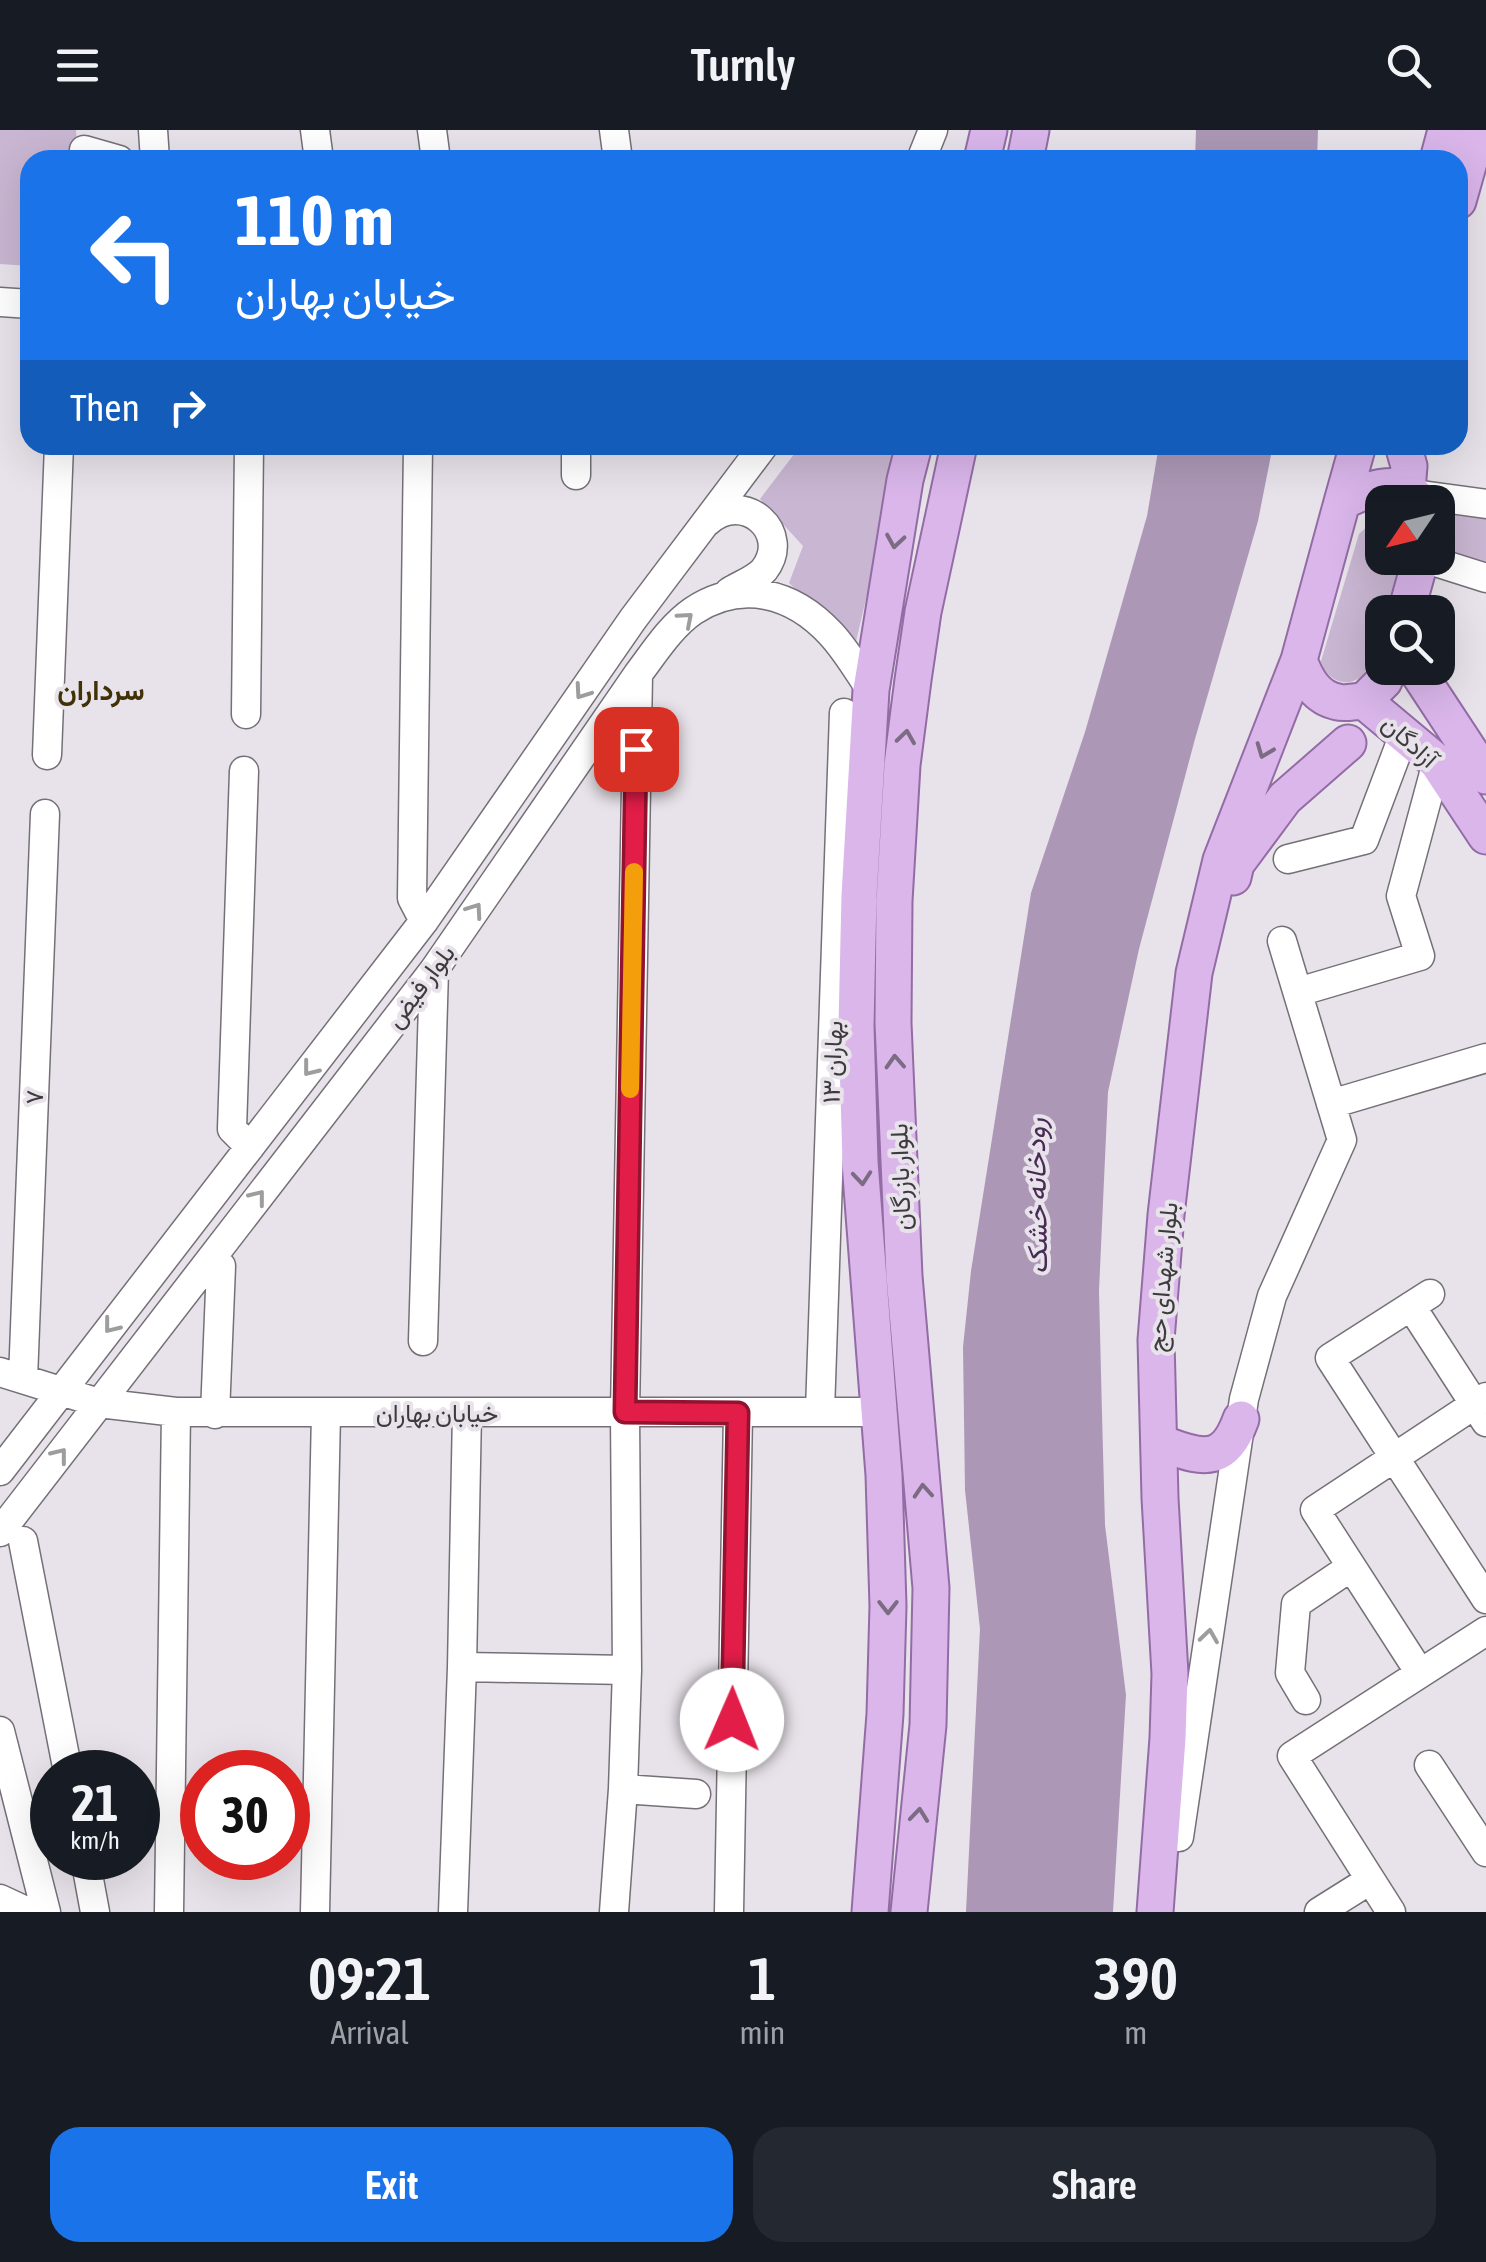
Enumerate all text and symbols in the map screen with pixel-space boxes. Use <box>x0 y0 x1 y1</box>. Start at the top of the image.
icon: menu <box>50 38 105 93</box>
icon: search <box>1381 38 1436 93</box>
text: Turnly <box>691 39 795 91</box>
text: 110 m <box>235 180 394 260</box>
icon: left <box>70 190 200 320</box>
text: خیابان بهاران <box>235 267 456 319</box>
icon: right <box>160 380 215 435</box>
text: Then <box>70 386 140 429</box>
north arrow <box>1365 485 1455 575</box>
map controls <box>1365 485 1455 685</box>
one-way arrow <box>886 532 907 549</box>
button: search <box>1365 595 1455 685</box>
one-way arrow <box>674 613 693 631</box>
district label: سرداران <box>57 674 145 708</box>
one-way arrow <box>576 681 594 700</box>
pin <box>594 707 679 792</box>
street label: آزادگان <box>1375 709 1445 776</box>
icon: arrive <box>609 722 664 777</box>
one-way arrow <box>894 729 915 746</box>
one-way arrow <box>1255 741 1275 759</box>
one-way arrow <box>463 903 481 921</box>
street label: بلوار فیض <box>380 939 462 1034</box>
street label: بهاران ۱۳ <box>817 1020 849 1104</box>
one-way arrow <box>885 1053 906 1069</box>
one-way arrow <box>304 1058 321 1076</box>
street label: ۷ <box>20 1089 48 1105</box>
water label: رودخانه خشک <box>1019 1117 1055 1274</box>
street label: بلوار بازرگان <box>884 1123 918 1231</box>
one-way arrow <box>850 1171 872 1187</box>
one-way arrow <box>247 1191 264 1209</box>
street label: بلوار شهدای حج <box>1141 1201 1186 1354</box>
one-way arrow <box>105 1315 123 1333</box>
street label: خیابان بهاران <box>376 1399 498 1429</box>
one-way arrow <box>48 1448 65 1466</box>
one-way arrow <box>913 1482 934 1498</box>
one-way arrow <box>877 1600 899 1616</box>
one-way arrow <box>1198 1628 1219 1645</box>
position arrow <box>680 1668 784 1772</box>
speed limit sign: 30 <box>180 1750 310 1880</box>
text: 21 <box>71 1774 118 1832</box>
one-way arrow <box>908 1807 929 1823</box>
text: km/h <box>70 1826 120 1854</box>
text: 09:21 <box>308 1944 431 2013</box>
text: 1 <box>748 1944 777 2013</box>
text: 390 <box>1093 1944 1178 2013</box>
text: Arrival <box>331 2014 409 2051</box>
text: min <box>739 2014 785 2051</box>
text: m <box>1124 2014 1147 2051</box>
button: Exit <box>50 2127 733 2242</box>
button: Share <box>753 2127 1436 2242</box>

